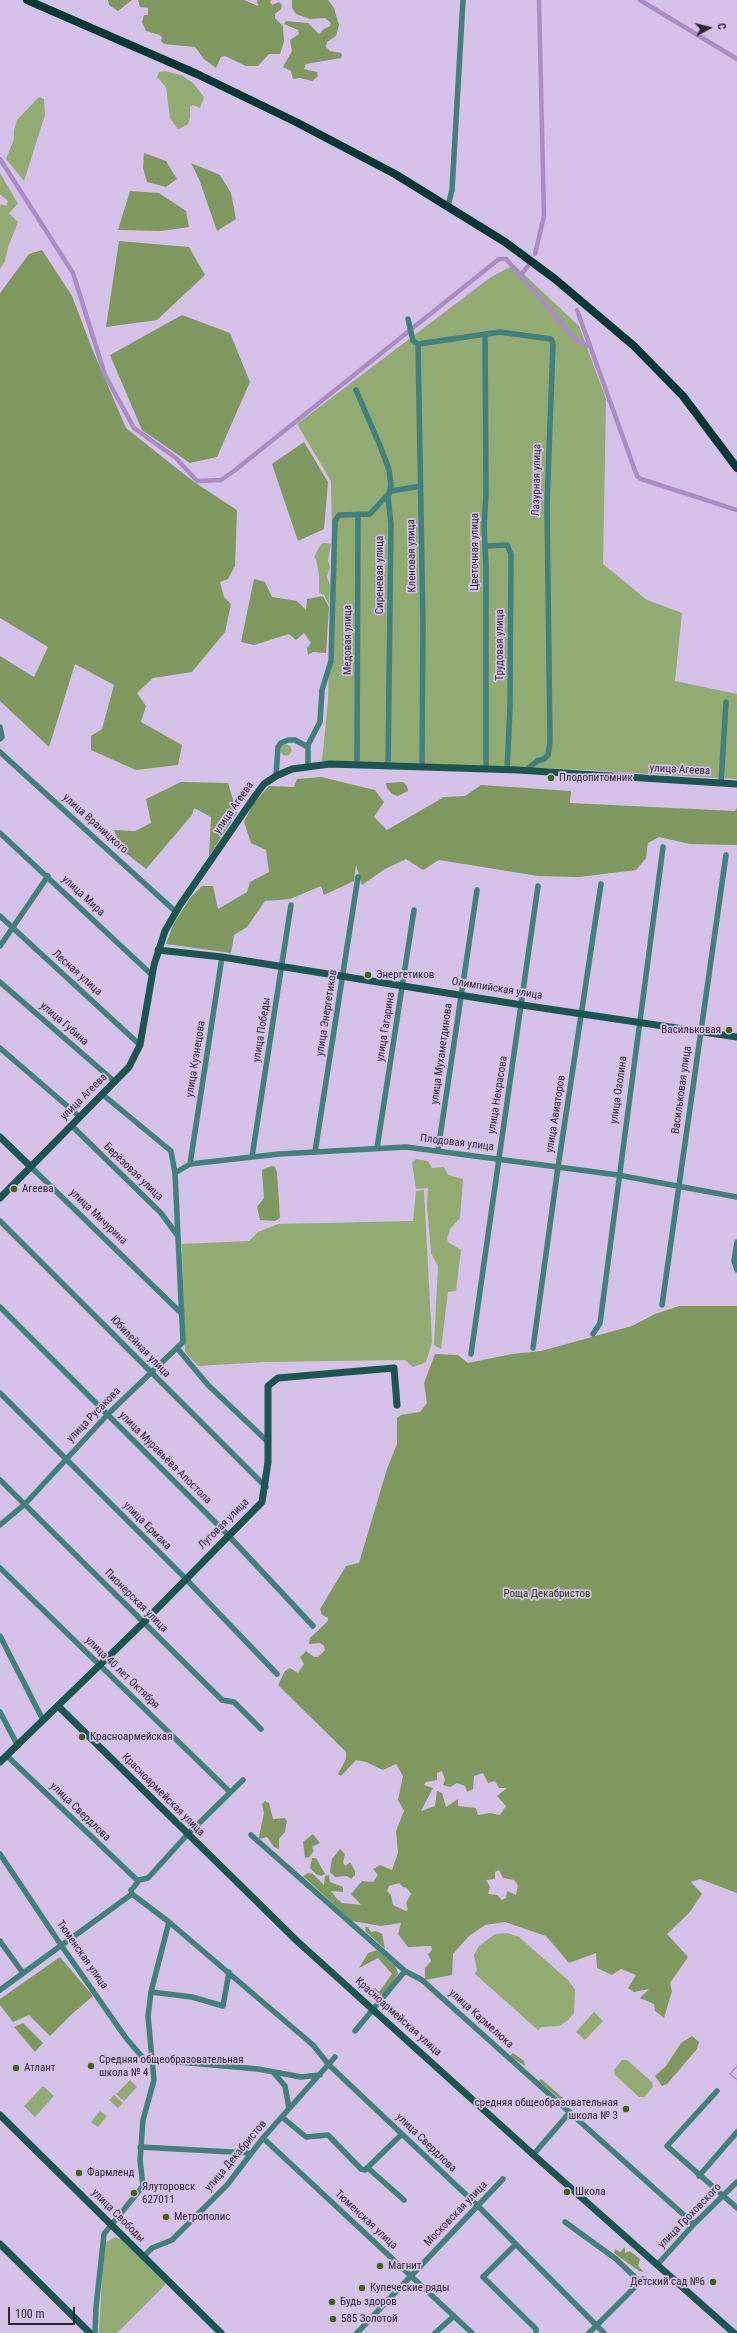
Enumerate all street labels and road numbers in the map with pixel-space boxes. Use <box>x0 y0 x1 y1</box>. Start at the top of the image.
street label: Лазурная улица <box>530 444 544 516</box>
street label: Цветочная улица <box>468 513 482 591</box>
street label: Кленовая улица <box>405 519 419 593</box>
street label: Сиреневая улица <box>373 536 387 614</box>
street label: Медовая улица <box>341 605 355 675</box>
street label: Трудовая улица <box>493 609 507 681</box>
street label: улица Агеева <box>649 762 711 778</box>
street label: улица Агеева <box>211 779 257 837</box>
street label: улица Враницкого <box>60 791 130 857</box>
street label: улица Мира <box>59 873 107 919</box>
street label: Лесная улица <box>49 947 105 999</box>
street label: улица Энергетиков <box>314 969 340 1057</box>
street label: Олимпийская улица <box>451 975 543 1003</box>
street label: улица Гагарина <box>374 991 398 1063</box>
street label: улица Победы <box>250 997 274 1063</box>
street label: улица Губина <box>37 999 91 1049</box>
street label: улица Мухаметдинова <box>428 1003 456 1105</box>
street label: улица Кузнецова <box>183 1020 209 1098</box>
street label: Васильковая улица <box>669 1045 695 1135</box>
street label: улица Некрасова <box>485 1055 511 1135</box>
street label: улица Озолина <box>608 1055 630 1125</box>
street label: улица Агеева <box>58 1071 110 1123</box>
street label: улица Авиаторов <box>543 1074 569 1154</box>
street label: Плодовая улица <box>419 1132 495 1154</box>
street label: Берёзовая улица <box>101 1140 165 1204</box>
street label: улица Мичурина <box>67 1186 129 1248</box>
street label: Юбилейная улица <box>107 1313 173 1381</box>
street label: улица Русакова <box>64 1385 124 1445</box>
street label: улица Муравьёва-Апостола <box>116 1409 214 1507</box>
street label: Луговая улица <box>196 1496 252 1552</box>
street label: улица Ермака <box>120 1499 174 1553</box>
street label: Пионерская улица <box>102 1567 170 1635</box>
street label: улица 40 лет Октября <box>82 1634 162 1712</box>
street label: Красноармейская улица <box>119 1751 207 1839</box>
street label: улица Свердлова <box>47 1780 113 1844</box>
street label: Тюменская улица <box>53 1918 111 1992</box>
street label: Красноармейская улица <box>352 1975 444 2059</box>
street label: улица Кармелюка <box>446 1987 516 2051</box>
street label: улица Свердлова <box>393 2111 459 2175</box>
street label: улица Декабристов <box>202 2118 270 2194</box>
street label: Московская улица <box>422 2179 490 2249</box>
street label: улица Гроховского <box>656 2181 724 2251</box>
street label: улица Свободы <box>88 2186 148 2246</box>
street label: Тюменская улица <box>332 2188 400 2252</box>

